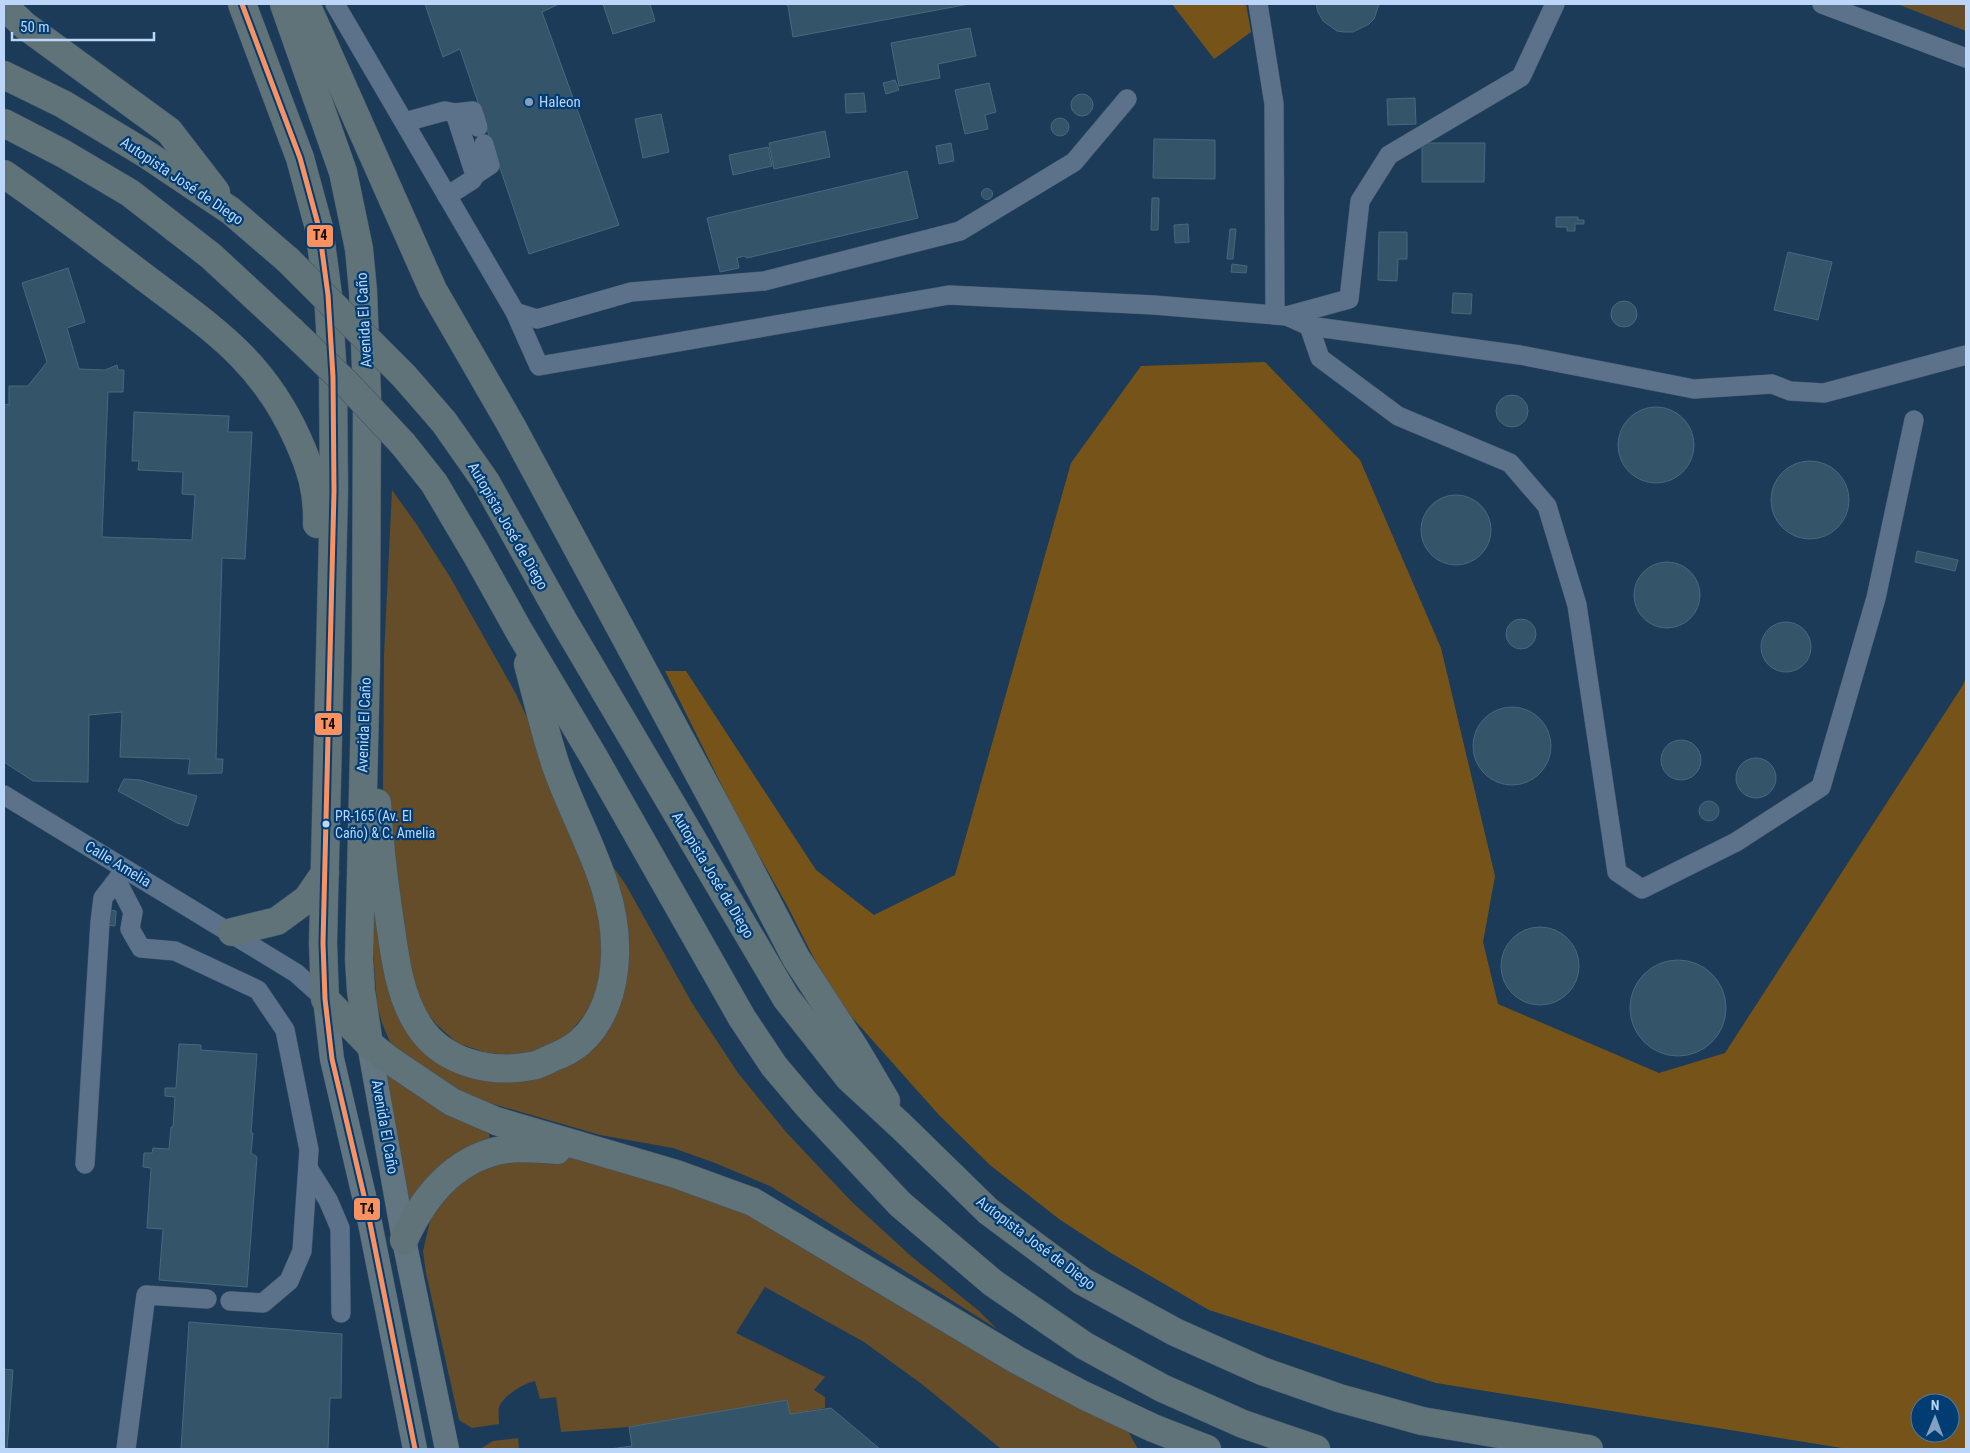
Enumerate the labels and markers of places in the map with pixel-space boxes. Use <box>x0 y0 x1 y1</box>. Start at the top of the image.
place label: Haleon <box>539 93 581 111</box>
marker: Haleon <box>523 96 535 108</box>
place label: PR-165 (Av. El Caño) & C. Amelia <box>335 808 435 842</box>
marker: PR-165 (Av. El Caño) & C. Amelia <box>321 819 331 829</box>

